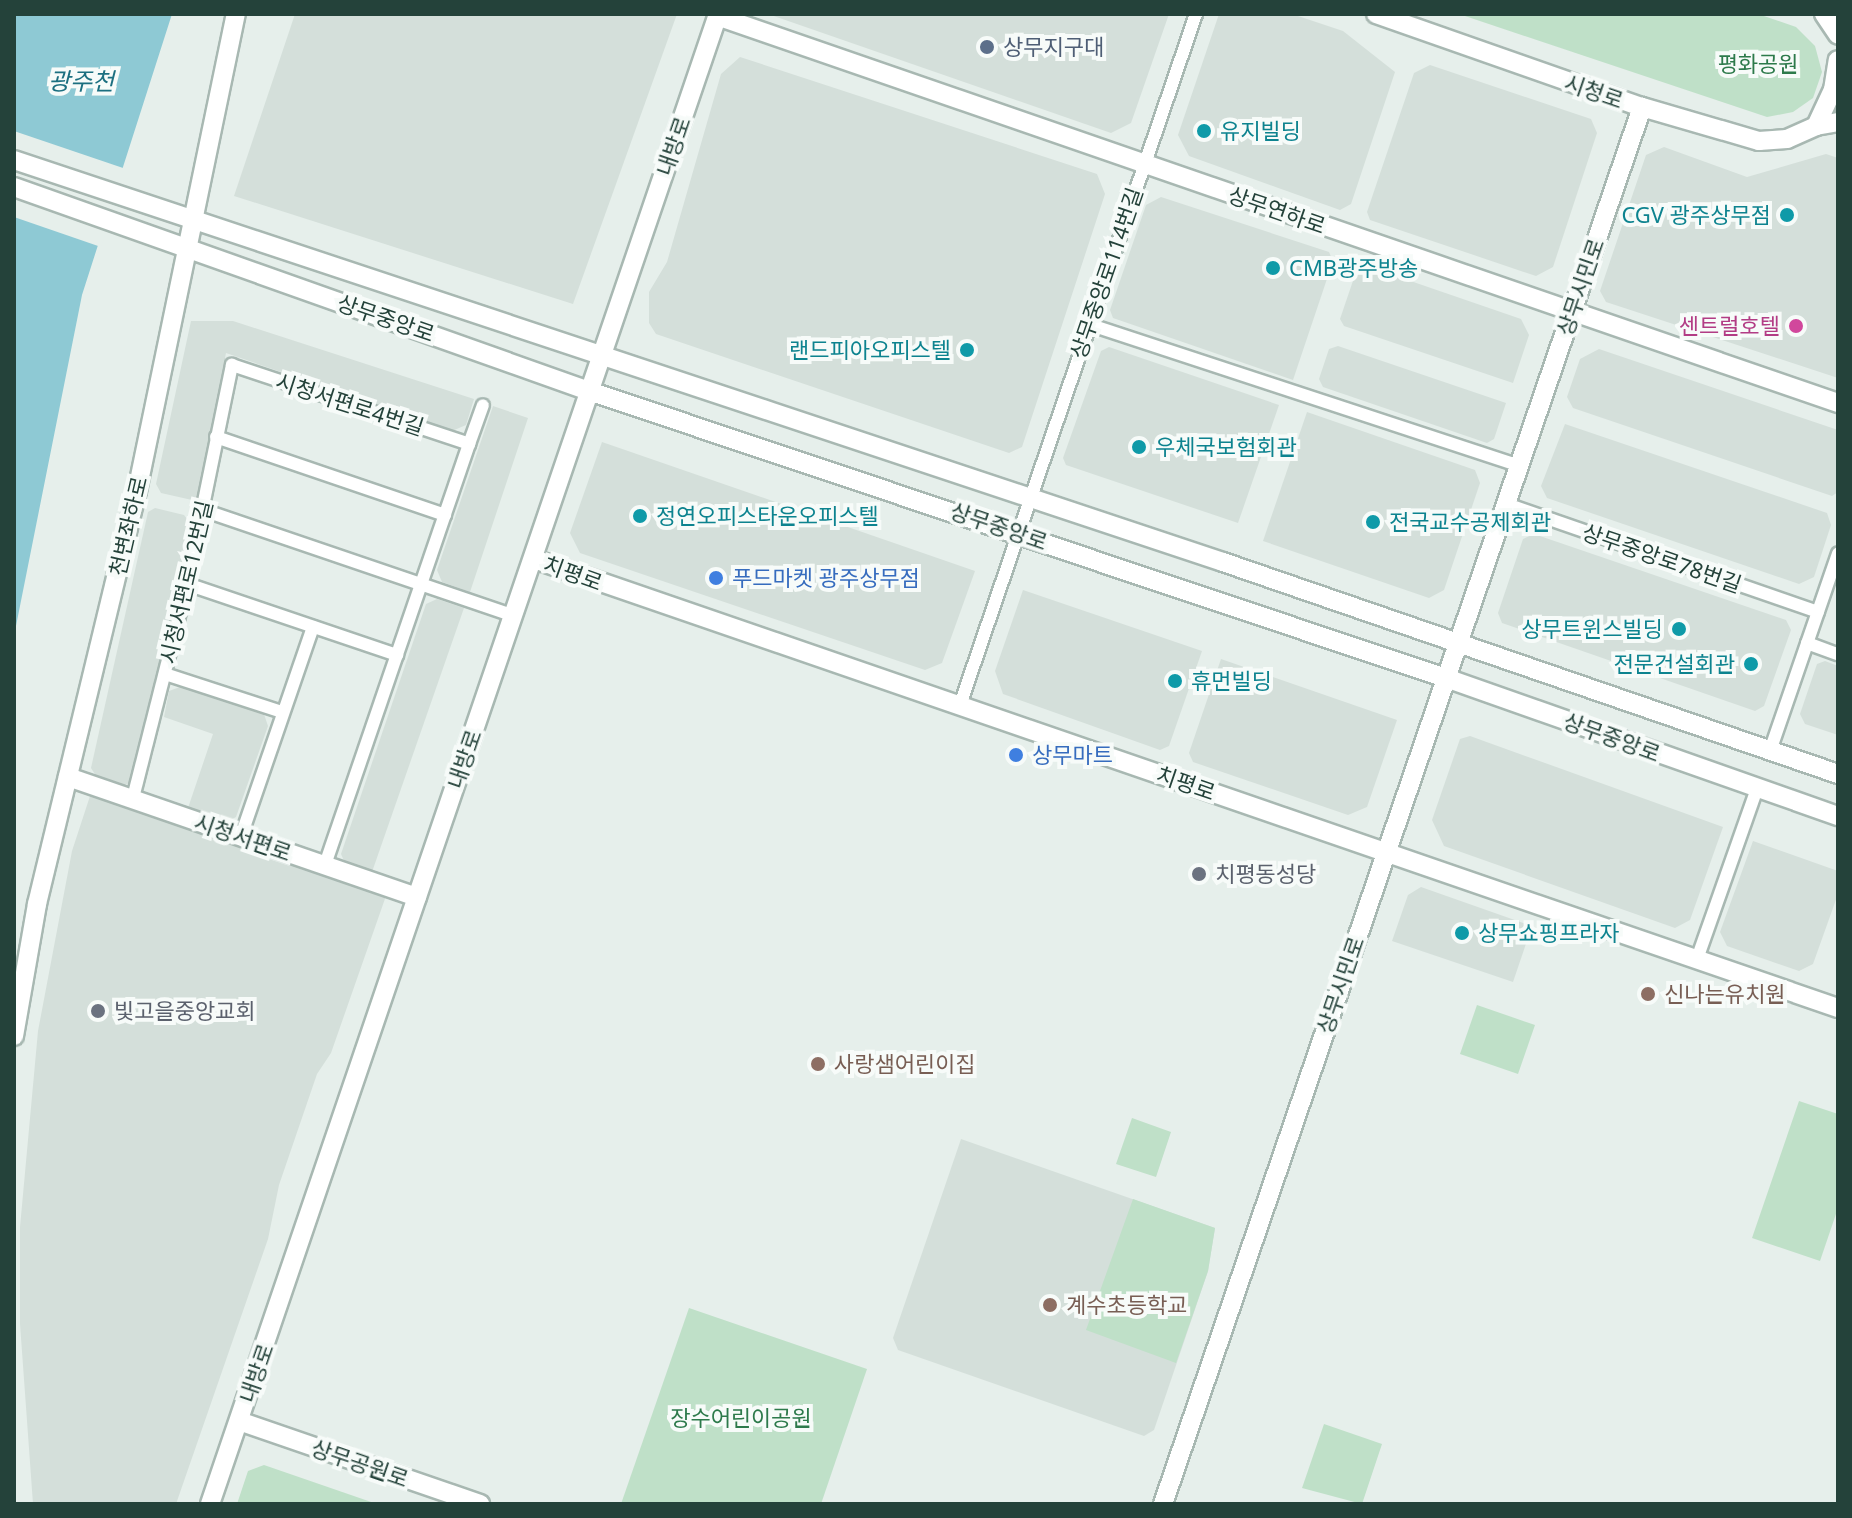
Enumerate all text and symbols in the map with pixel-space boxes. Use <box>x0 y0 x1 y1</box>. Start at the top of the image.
place label: 상무지구대 <box>1003 34 1104 60</box>
marker: 상무지구대 <box>978 38 996 56</box>
park label: 평화공원 <box>1718 51 1798 77</box>
water label: 광주천 <box>48 67 114 95</box>
street label: 시청로 <box>1561 69 1627 113</box>
street label: 내방로 <box>651 113 695 179</box>
place label: 유지빌딩 <box>1220 118 1301 144</box>
marker: 유지빌딩 <box>1195 122 1213 140</box>
street label: 상무연하로 <box>1225 181 1329 239</box>
street label: 상무중앙로114번길 <box>1064 184 1148 362</box>
place label: CGV 광주상무점 <box>1621 202 1771 228</box>
marker: CGV 광주상무점 <box>1778 206 1796 224</box>
street label: 상무시민로 <box>1551 235 1609 339</box>
place label: CMB광주방송 <box>1289 255 1418 281</box>
marker: CMB광주방송 <box>1264 259 1282 277</box>
street label: 상무중앙로 <box>334 289 438 347</box>
place label: 센트럴호텔 <box>1679 313 1780 339</box>
marker: 센트럴호텔 <box>1787 317 1805 335</box>
place label: 랜드피아오피스텔 <box>789 337 951 363</box>
marker: 랜드피아오피스텔 <box>958 341 976 359</box>
street label: 시청서편로4번길 <box>273 368 427 440</box>
place label: 우체국보험회관 <box>1155 434 1297 460</box>
marker: 우체국보험회관 <box>1130 438 1148 456</box>
street label: 천변좌하로 <box>104 474 152 578</box>
street label: 상무중앙로 <box>947 497 1051 555</box>
street label: 시청서편로12번길 <box>154 498 218 666</box>
place label: 정연오피스타운오피스텔 <box>656 503 879 529</box>
marker: 정연오피스타운오피스텔 <box>631 507 649 525</box>
place label: 전국교수공제회관 <box>1389 509 1551 535</box>
marker: 전국교수공제회관 <box>1364 513 1382 531</box>
street label: 상무중앙로78번길 <box>1579 518 1745 598</box>
street label: 치평로 <box>540 550 606 596</box>
place label: 푸드마켓 광주상무점 <box>732 565 920 591</box>
marker: 푸드마켓 광주상무점 <box>707 569 725 587</box>
place label: 상무트윈스빌딩 <box>1521 616 1663 642</box>
marker: 상무트윈스빌딩 <box>1670 620 1688 638</box>
place label: 전문건설회관 <box>1614 651 1735 677</box>
marker: 전문건설회관 <box>1742 655 1760 673</box>
place label: 휴먼빌딩 <box>1191 668 1272 694</box>
marker: 휴먼빌딩 <box>1166 672 1184 690</box>
street label: 상무중앙로 <box>1560 707 1664 767</box>
street label: 내방로 <box>442 726 486 792</box>
place label: 상무마트 <box>1032 742 1113 768</box>
marker: 상무마트 <box>1007 746 1025 764</box>
street label: 치평로 <box>1153 761 1219 805</box>
street label: 시청서편로 <box>191 808 295 866</box>
place label: 치평동성당 <box>1215 861 1316 887</box>
marker: 치평동성당 <box>1190 865 1208 883</box>
place label: 상무쇼핑프라자 <box>1478 920 1620 946</box>
marker: 상무쇼핑프라자 <box>1453 924 1471 942</box>
street label: 상무시민로 <box>1311 933 1369 1037</box>
place label: 신나는유치원 <box>1664 981 1785 1007</box>
marker: 신나는유치원 <box>1639 985 1657 1003</box>
place label: 빛고을중앙교회 <box>114 998 256 1024</box>
marker: 빛고을중앙교회 <box>89 1002 107 1020</box>
place label: 사랑샘어린이집 <box>834 1051 976 1077</box>
marker: 사랑샘어린이집 <box>809 1055 827 1073</box>
place label: 계수초등학교 <box>1066 1292 1187 1318</box>
marker: 계수초등학교 <box>1041 1296 1059 1314</box>
street label: 내방로 <box>234 1340 278 1406</box>
park label: 장수어린이공원 <box>670 1405 812 1431</box>
street label: 상무공원로 <box>308 1434 412 1492</box>

